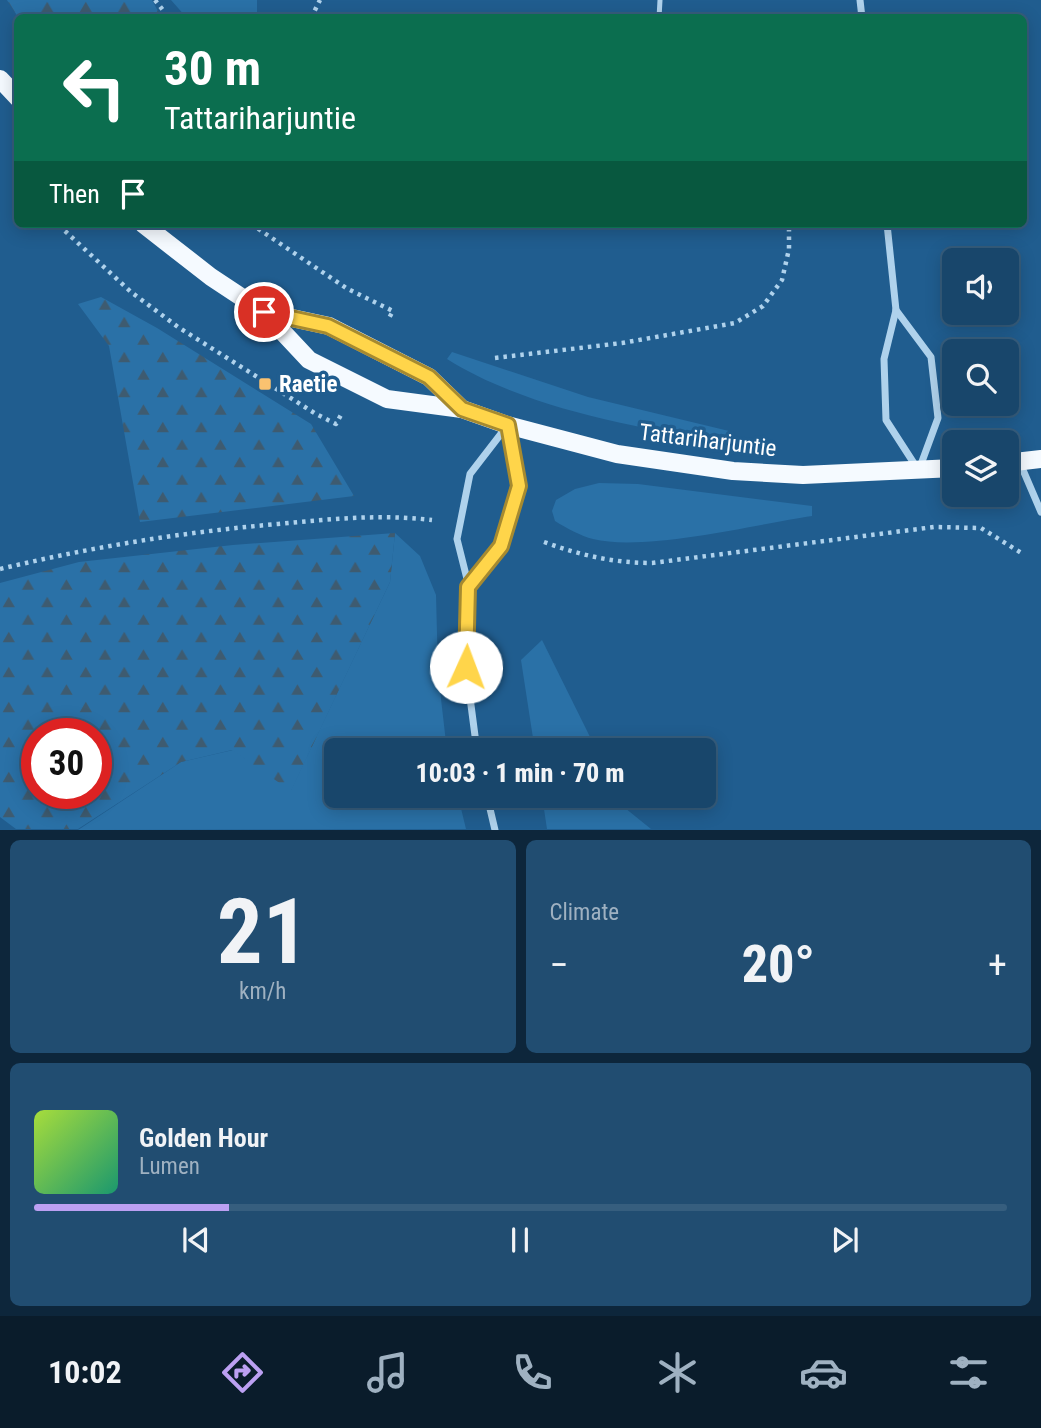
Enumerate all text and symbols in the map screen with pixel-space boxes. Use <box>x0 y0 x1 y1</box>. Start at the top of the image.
text: 30 m <box>164 40 261 97</box>
icon: left <box>49 42 140 133</box>
text: Tattariharjuntie <box>164 99 356 137</box>
icon: arrive <box>114 175 152 213</box>
text: Then <box>49 179 100 209</box>
map controls <box>942 248 1019 507</box>
button: sound <box>942 248 1019 325</box>
pin <box>234 282 294 342</box>
icon: arrive <box>245 293 283 331</box>
button: search <box>942 339 1019 416</box>
place label: Raetie <box>279 371 337 398</box>
marker: Raetie <box>257 376 273 392</box>
street label: Tattariharjuntie <box>638 419 778 462</box>
button: layers <box>942 430 1019 507</box>
position arrow <box>429 630 503 704</box>
speed limit sign: 30 <box>21 718 112 809</box>
text: 10:03 · 1 min · 70 m <box>415 758 625 788</box>
text: 21 <box>217 879 309 985</box>
text: Climate <box>550 899 619 926</box>
text: 20° <box>742 934 815 995</box>
text: − <box>550 943 569 987</box>
text: + <box>988 943 1007 987</box>
text: km/h <box>239 978 286 1005</box>
text: Golden Hour <box>139 1123 268 1153</box>
text: Lumen <box>139 1153 200 1180</box>
icon: previous <box>177 1221 215 1259</box>
icon: pause <box>501 1221 539 1259</box>
icon: next <box>826 1221 864 1259</box>
icon: directions <box>218 1348 267 1397</box>
icon: music <box>363 1348 412 1397</box>
icon: phone <box>508 1348 557 1397</box>
icon: climate <box>653 1348 702 1397</box>
icon: car <box>799 1348 848 1397</box>
icon: filters <box>944 1348 993 1397</box>
text: 10:02 <box>48 1353 122 1391</box>

